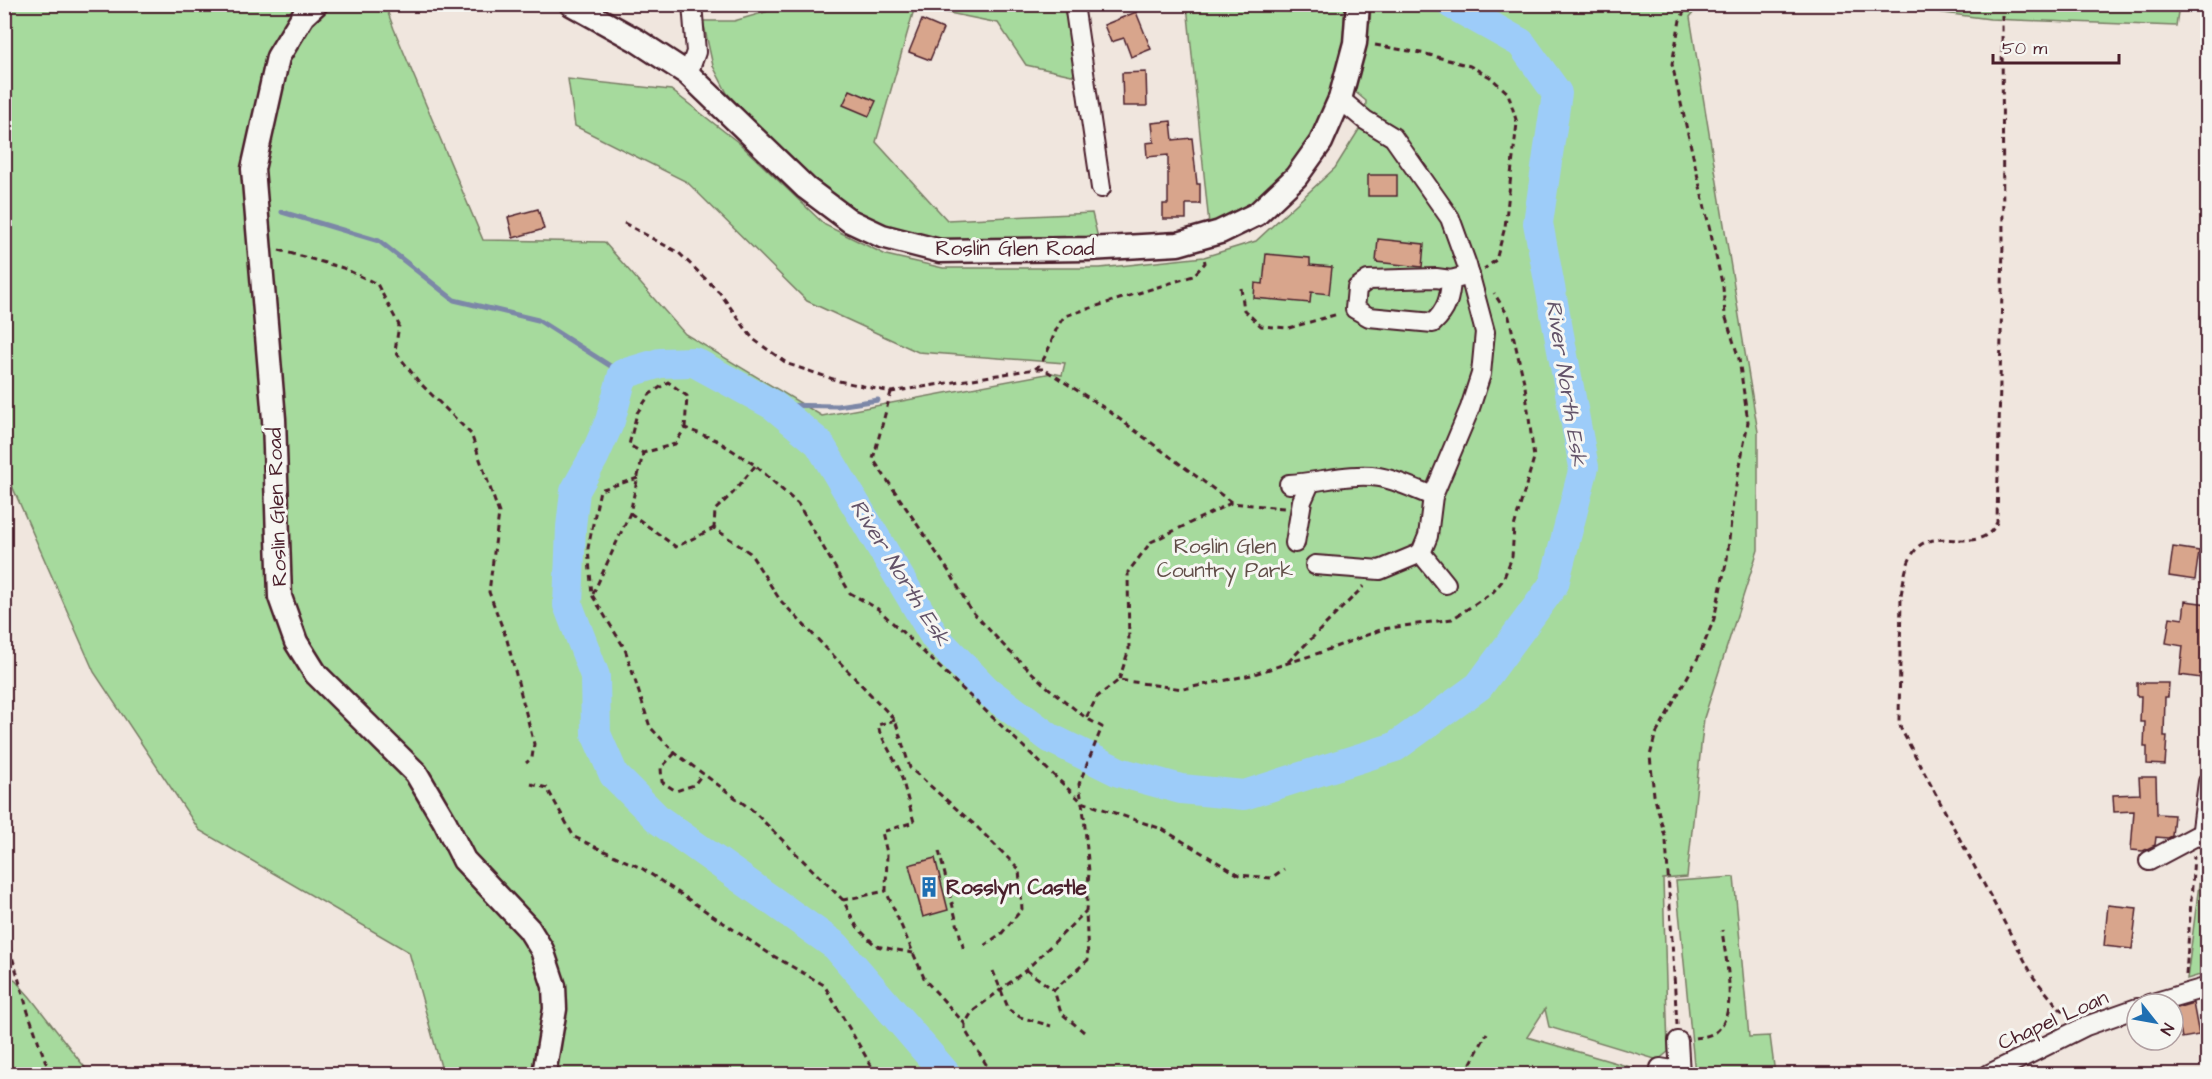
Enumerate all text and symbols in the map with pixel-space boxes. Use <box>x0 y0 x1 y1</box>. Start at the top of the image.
scale bar <box>1993 27 2119 65</box>
text: 50 m <box>2002 36 2047 61</box>
street label: Roslin Glen Road <box>935 234 1095 263</box>
water label: River North Esk <box>1538 298 1595 469</box>
street label: Roslin Glen Road <box>260 427 294 587</box>
water label: River North Esk <box>842 494 958 653</box>
park label: Roslin Glen Country Park <box>1157 532 1293 587</box>
place label: Rosslyn Castle <box>946 873 1087 905</box>
building icon: Rosslyn Castle <box>917 875 941 899</box>
street label: Chapel Loan <box>1993 983 2113 1058</box>
north arrow <box>2125 992 2185 1052</box>
text: N <box>2155 1019 2179 1039</box>

